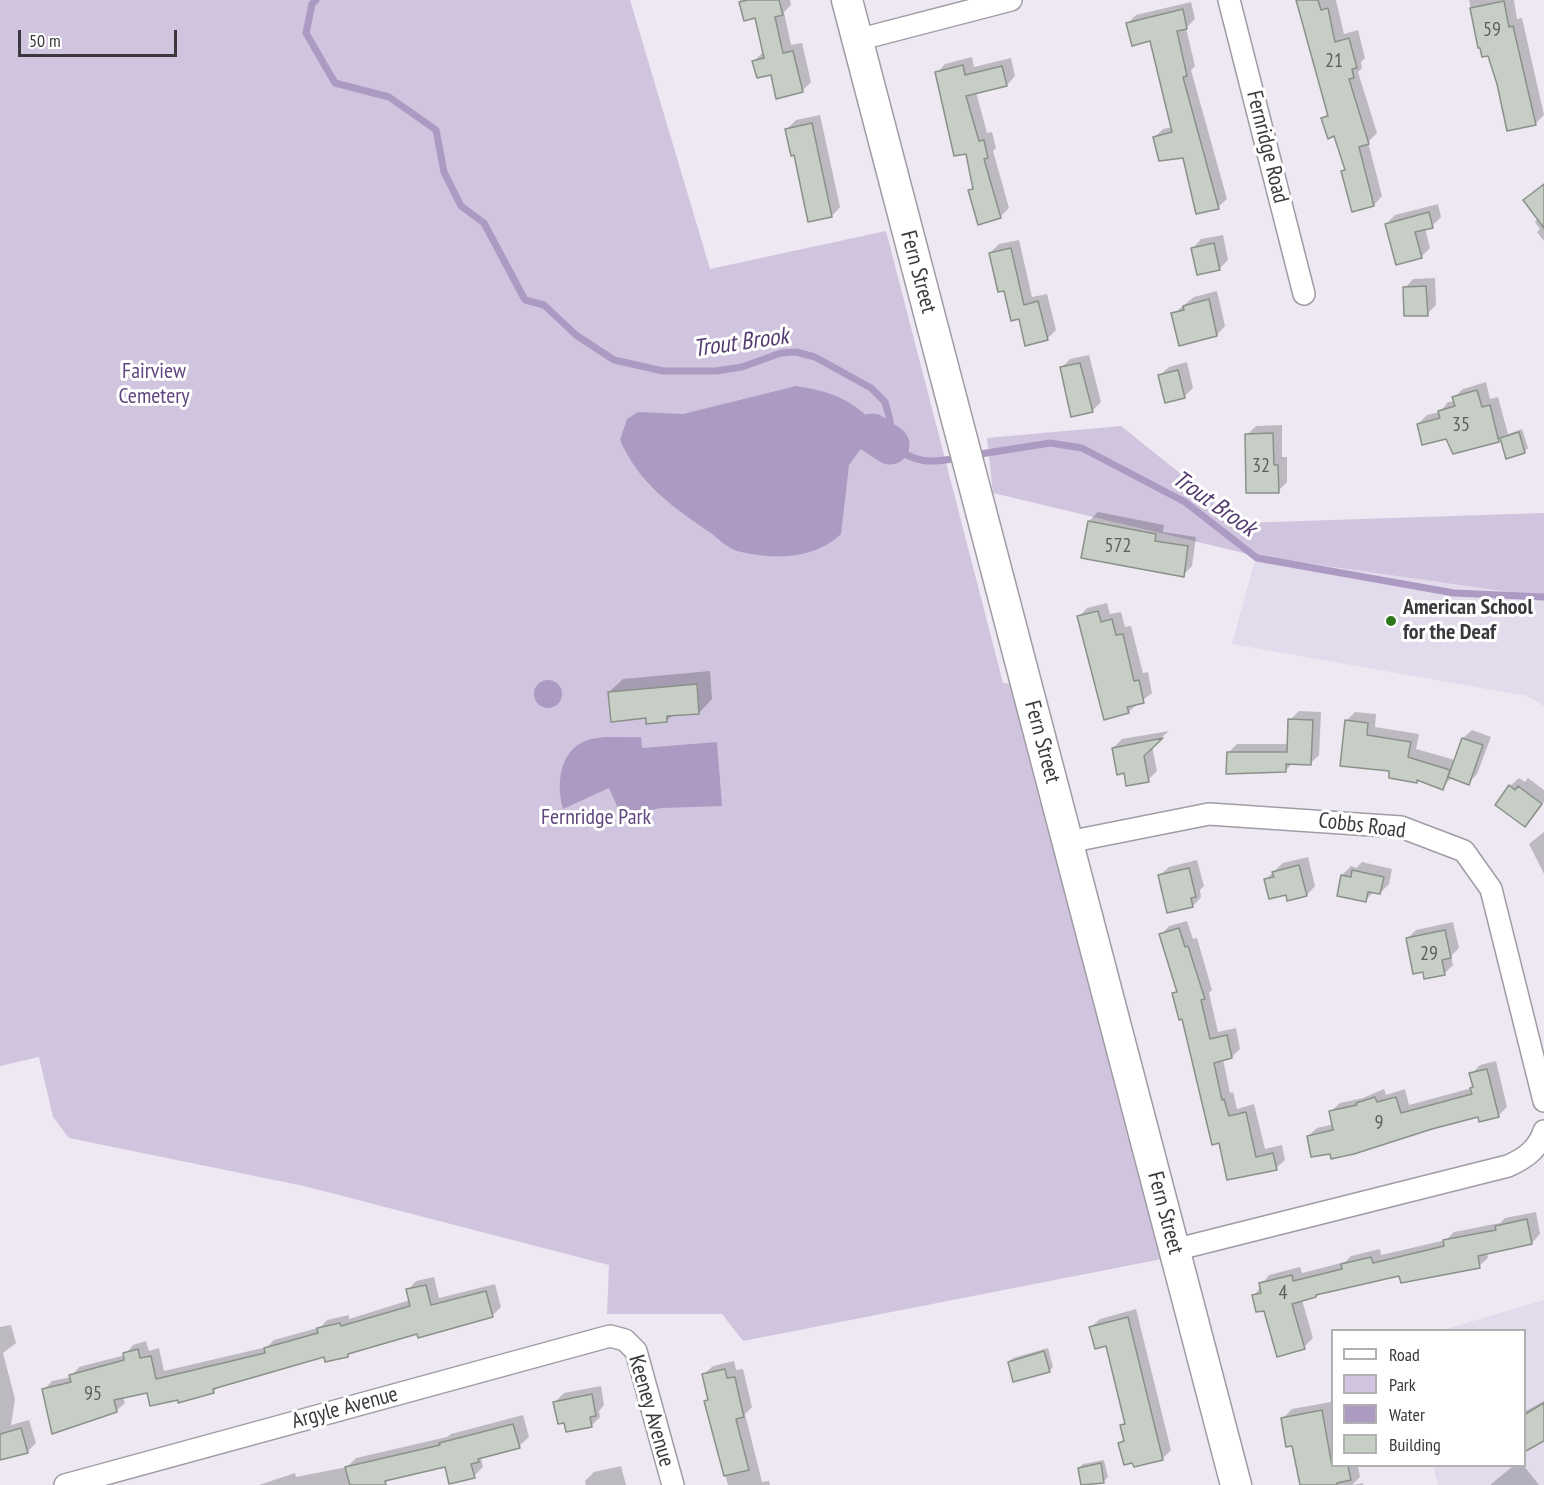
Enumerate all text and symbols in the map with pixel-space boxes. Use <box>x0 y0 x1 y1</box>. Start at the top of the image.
scale bar <box>21 18 180 56</box>
house number: 59 <box>1483 18 1501 42</box>
text: 50 m <box>29 29 61 52</box>
house number: 21 <box>1325 49 1343 73</box>
street label: Fernridge Road <box>1240 88 1294 206</box>
street label: Fern Street <box>894 228 942 316</box>
water label: Trout Brook <box>692 322 790 364</box>
park label: Fairview Cemetery <box>118 359 190 410</box>
house number: 35 <box>1452 413 1470 437</box>
house number: 32 <box>1252 454 1270 478</box>
water label: Trout Brook <box>1167 465 1261 543</box>
house number: 572 <box>1105 534 1131 558</box>
place label: American School for the Deaf <box>1403 595 1533 646</box>
marker: American School for the Deaf <box>1384 614 1398 628</box>
street label: Fern Street <box>1018 698 1066 786</box>
park label: Fernridge Park <box>541 805 651 831</box>
street label: Cobbs Road <box>1317 808 1407 844</box>
house number: 29 <box>1420 942 1438 966</box>
house number: 9 <box>1375 1111 1383 1135</box>
street label: Fern Street <box>1141 1169 1189 1257</box>
house number: 4 <box>1279 1281 1287 1305</box>
legend <box>1331 1329 1526 1467</box>
text: Road <box>1389 1343 1420 1366</box>
street label: Keeney Avenue <box>622 1352 680 1470</box>
text: Park <box>1389 1373 1416 1396</box>
street label: Argyle Avenue <box>289 1381 401 1435</box>
house number: 95 <box>84 1382 102 1406</box>
text: Water <box>1389 1403 1425 1426</box>
text: Building <box>1389 1433 1441 1456</box>

